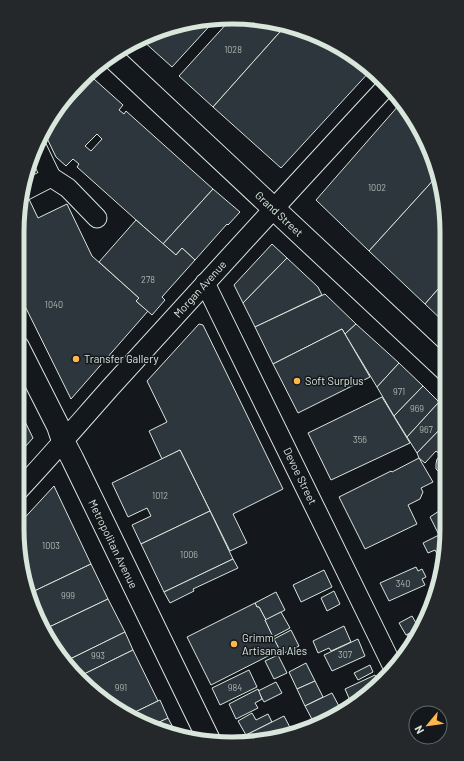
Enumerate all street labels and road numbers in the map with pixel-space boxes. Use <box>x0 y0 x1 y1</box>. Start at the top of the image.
street label: Grand Street <box>253 188 306 239</box>
street label: Morgan Avenue <box>171 257 229 320</box>
street label: Devoe Street <box>281 445 320 506</box>
street label: Metropolitan Avenue <box>86 497 141 591</box>

